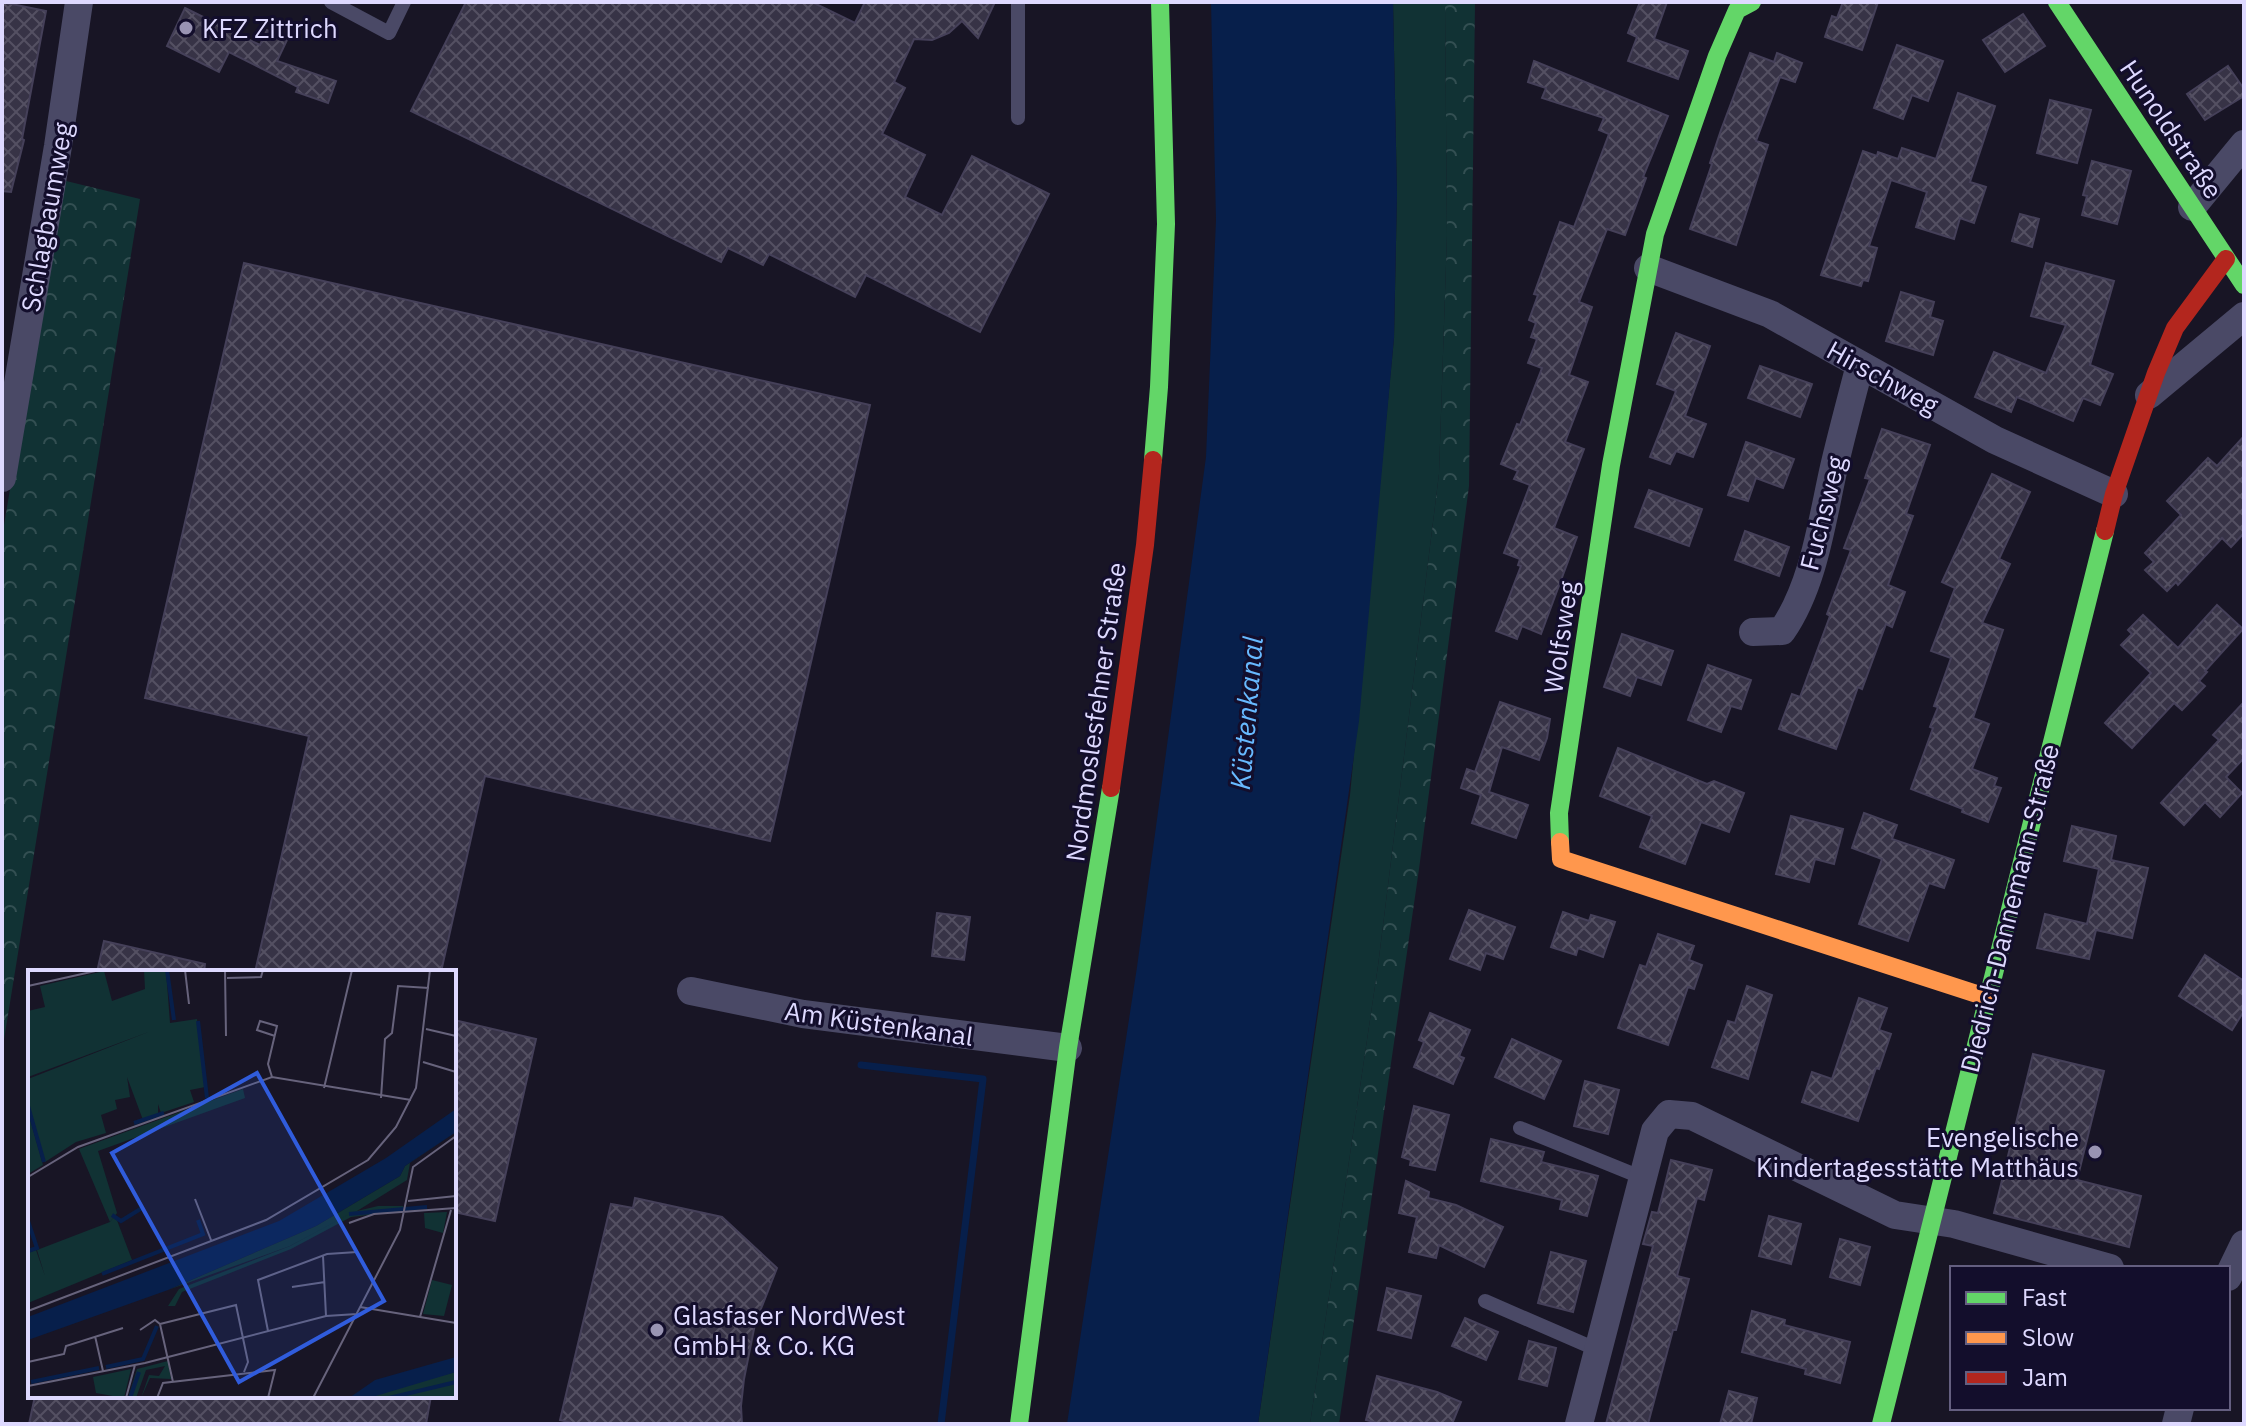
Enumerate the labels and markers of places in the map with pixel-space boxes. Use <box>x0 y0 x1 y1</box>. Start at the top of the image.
place label: KFZ Zittrich <box>202 11 338 45</box>
marker: KFZ Zittrich <box>177 19 195 37</box>
place label: Evengelische Kindertagesstätte Matthäus <box>1756 1120 2079 1184</box>
marker: Evengelische Kindertagesstätte Matthäus <box>2086 1143 2104 1161</box>
place label: Glasfaser NordWest GmbH & Co. KG <box>673 1298 906 1362</box>
marker: Glasfaser NordWest GmbH & Co. KG <box>648 1321 666 1339</box>

